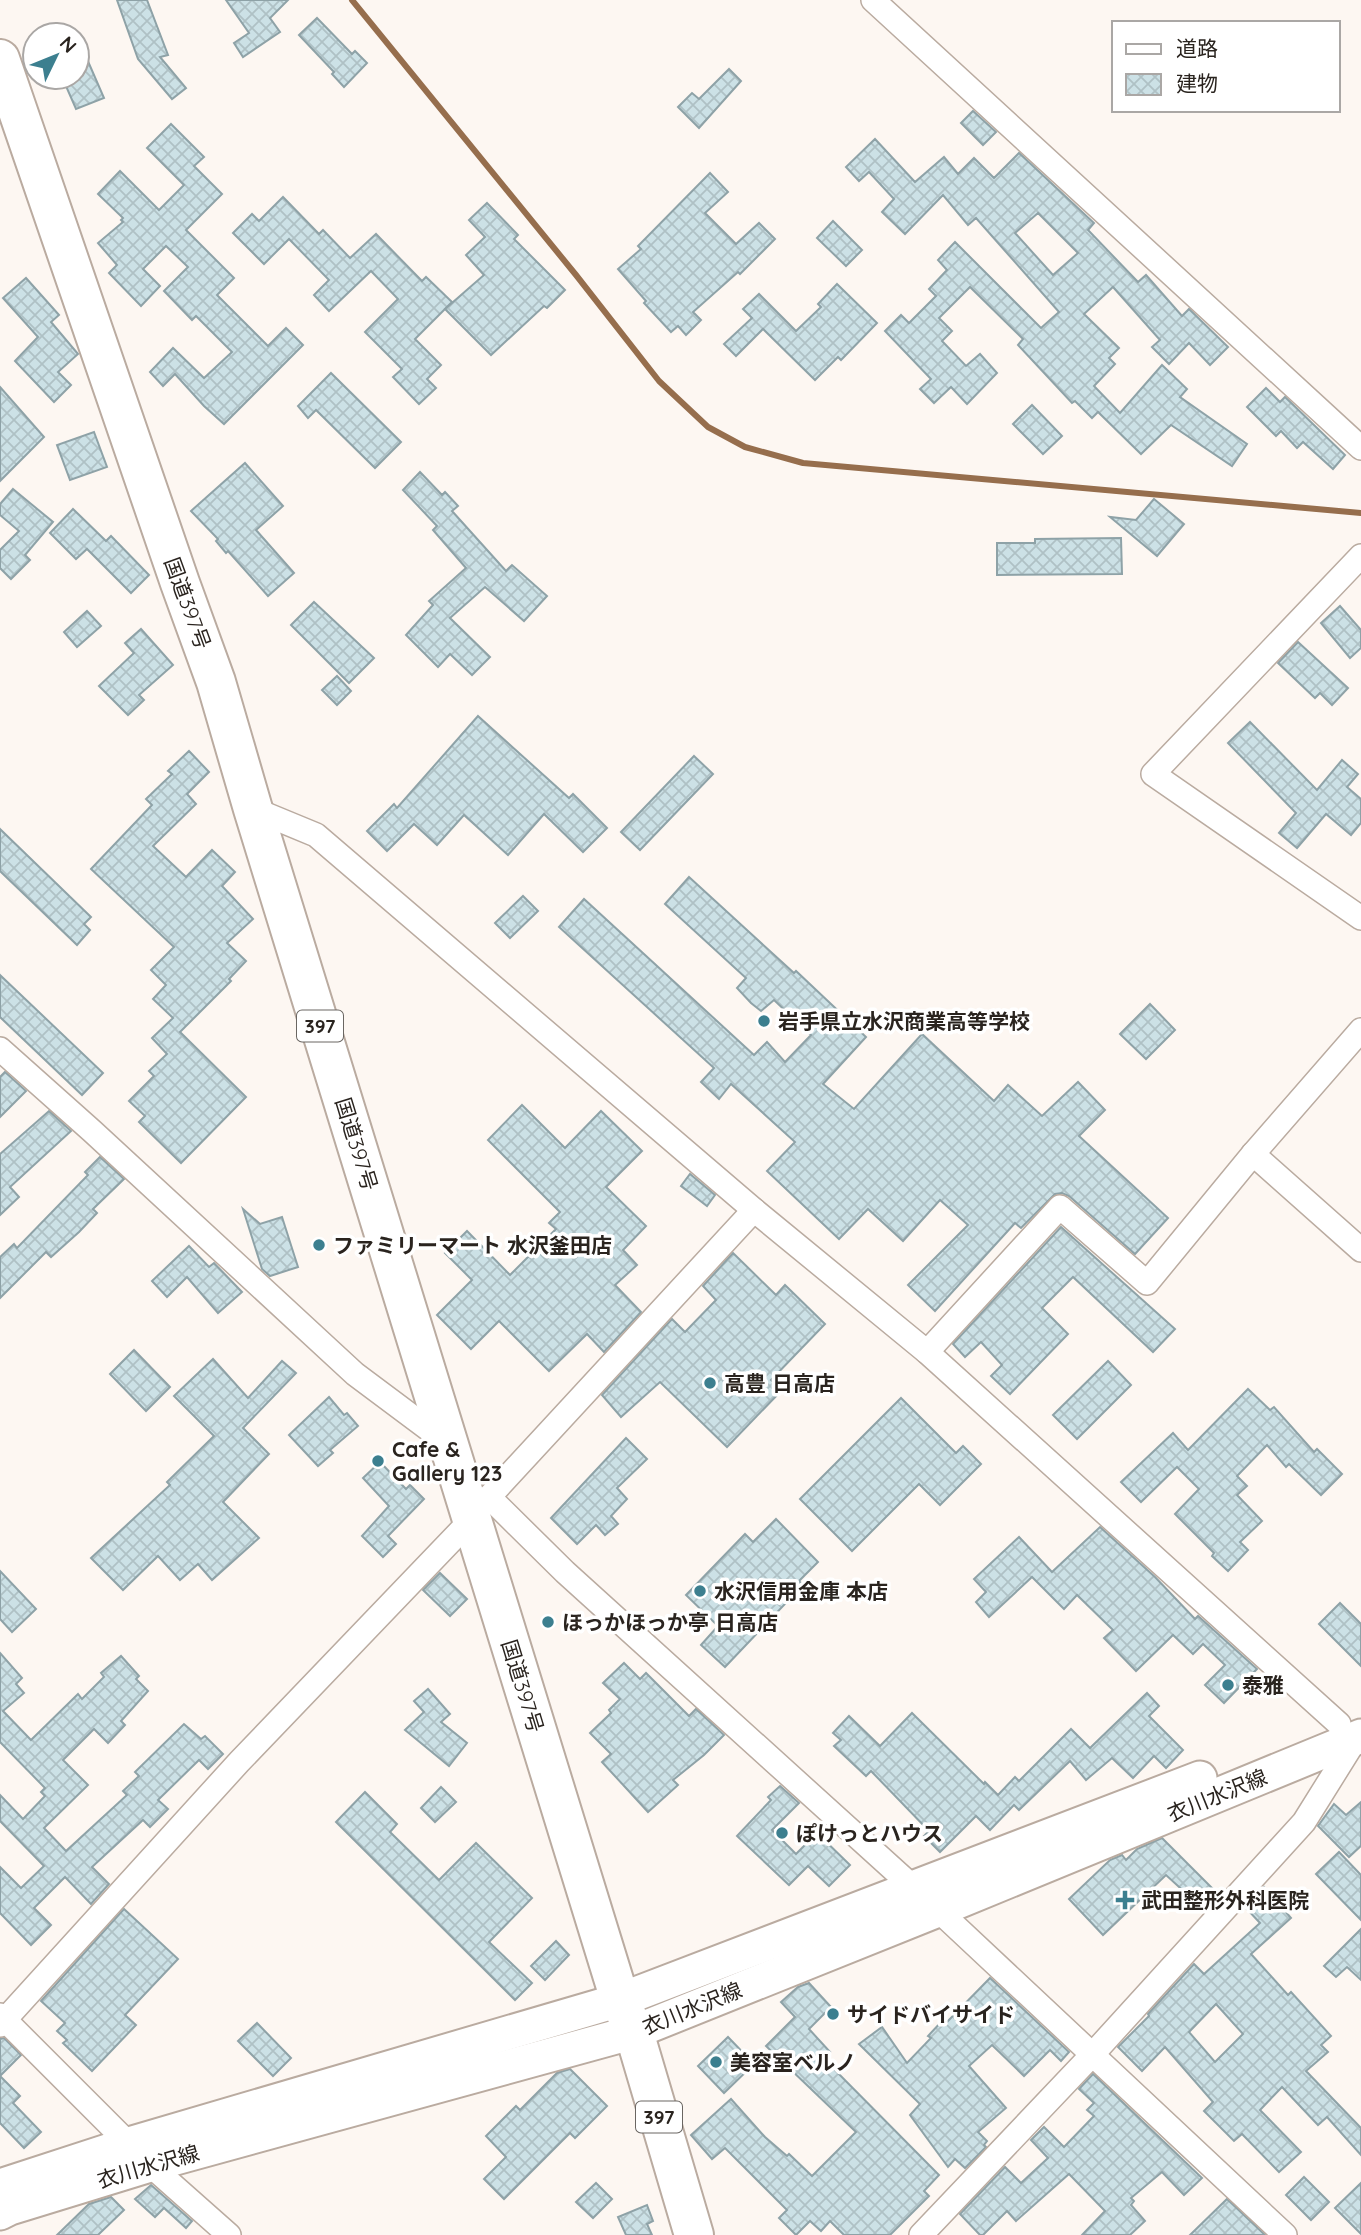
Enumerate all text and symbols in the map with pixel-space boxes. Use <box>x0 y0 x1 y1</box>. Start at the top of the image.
north arrow <box>21 21 91 91</box>
legend <box>1112 21 1340 112</box>
text: N <box>55 31 82 58</box>
text: 道路 <box>1176 35 1218 61</box>
text: 建物 <box>1176 70 1218 96</box>
street label: 国道397号 <box>159 554 217 652</box>
place label: 岩手県立水沢商業高等学校 <box>778 1008 1030 1034</box>
road number: 397 <box>297 1010 343 1042</box>
marker: 岩手県立水沢商業高等学校 <box>756 1013 772 1029</box>
street label: 国道397号 <box>331 1094 383 1194</box>
place label: ファミリーマート 水沢釜田店 <box>333 1232 612 1258</box>
marker: ファミリーマート 水沢釜田店 <box>311 1237 327 1253</box>
place label: 高豊 日高店 <box>724 1370 835 1396</box>
marker: 高豊 日高店 <box>702 1375 718 1391</box>
place label: Cafe & Gallery 123 <box>392 1436 502 1486</box>
marker: Cafe & Gallery 123 <box>370 1453 386 1469</box>
place label: 水沢信用金庫 本店 <box>714 1578 888 1604</box>
marker: 水沢信用金庫 本店 <box>692 1583 708 1599</box>
place label: ほっかほっか亭 日高店 <box>562 1609 778 1635</box>
marker: ほっかほっか亭 日高店 <box>540 1614 556 1630</box>
street label: 国道397号 <box>497 1636 549 1736</box>
place label: 泰雅 <box>1242 1672 1284 1698</box>
marker: 泰雅 <box>1220 1677 1236 1693</box>
street label: 衣川水沢線 <box>1163 1763 1271 1827</box>
place label: ぽけっとハウス <box>796 1820 943 1846</box>
marker: ぽけっとハウス <box>774 1825 790 1841</box>
place label: 武田整形外科医院 <box>1141 1887 1309 1913</box>
marker: 武田整形外科医院 <box>1115 1890 1135 1910</box>
street label: 衣川水沢線 <box>638 1976 746 2040</box>
place label: サイドバイサイド <box>847 2001 1015 2027</box>
marker: サイドバイサイド <box>825 2006 841 2022</box>
place label: 美容室ベルノ <box>730 2049 856 2075</box>
marker: 美容室ベルノ <box>708 2054 724 2070</box>
road number: 397 <box>636 2102 682 2132</box>
street label: 衣川水沢線 <box>94 2139 202 2193</box>

